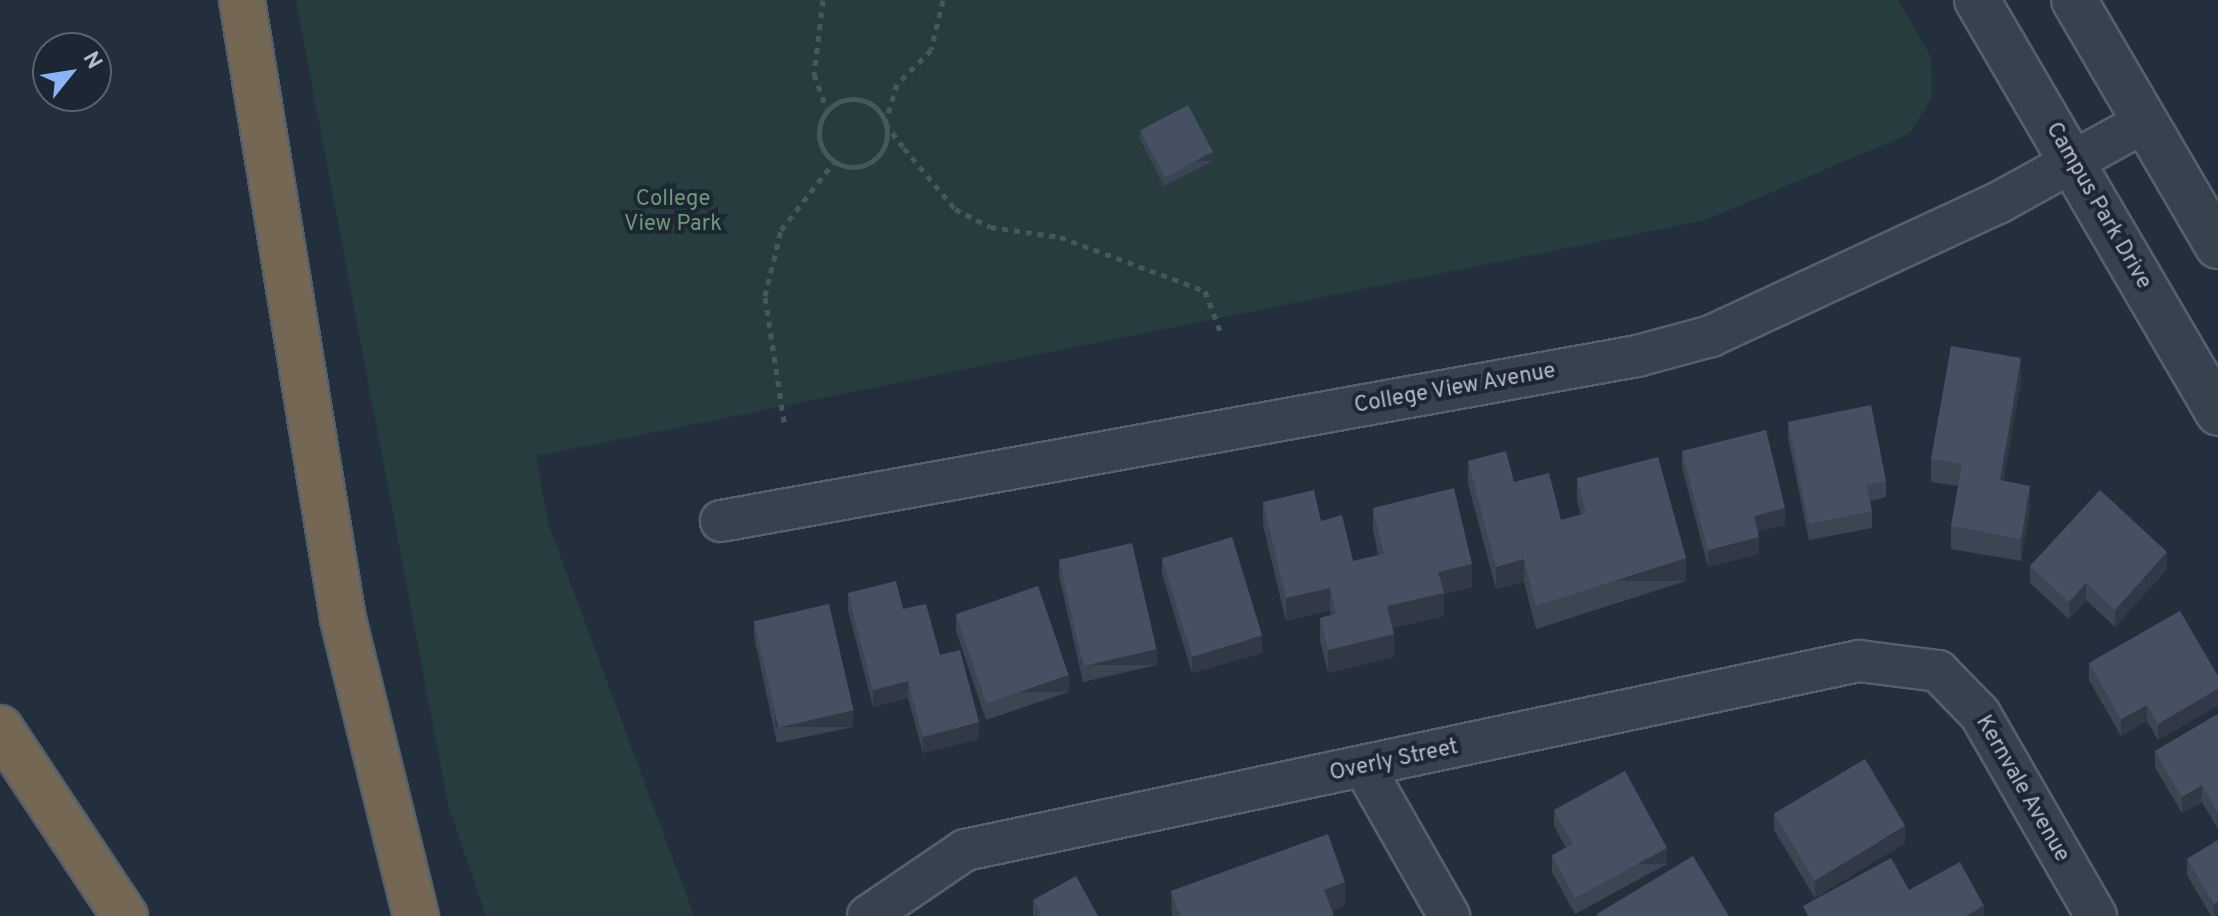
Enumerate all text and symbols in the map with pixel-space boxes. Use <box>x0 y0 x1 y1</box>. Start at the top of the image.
north arrow <box>32 32 112 112</box>
text: N <box>76 47 107 74</box>
street label: Campus Park Drive <box>2040 118 2156 294</box>
park label: College View Park <box>624 186 722 238</box>
street label: College View Avenue <box>1351 358 1559 420</box>
street label: Kernvale Avenue <box>1969 711 2075 867</box>
street label: Overly Street <box>1327 735 1461 787</box>

